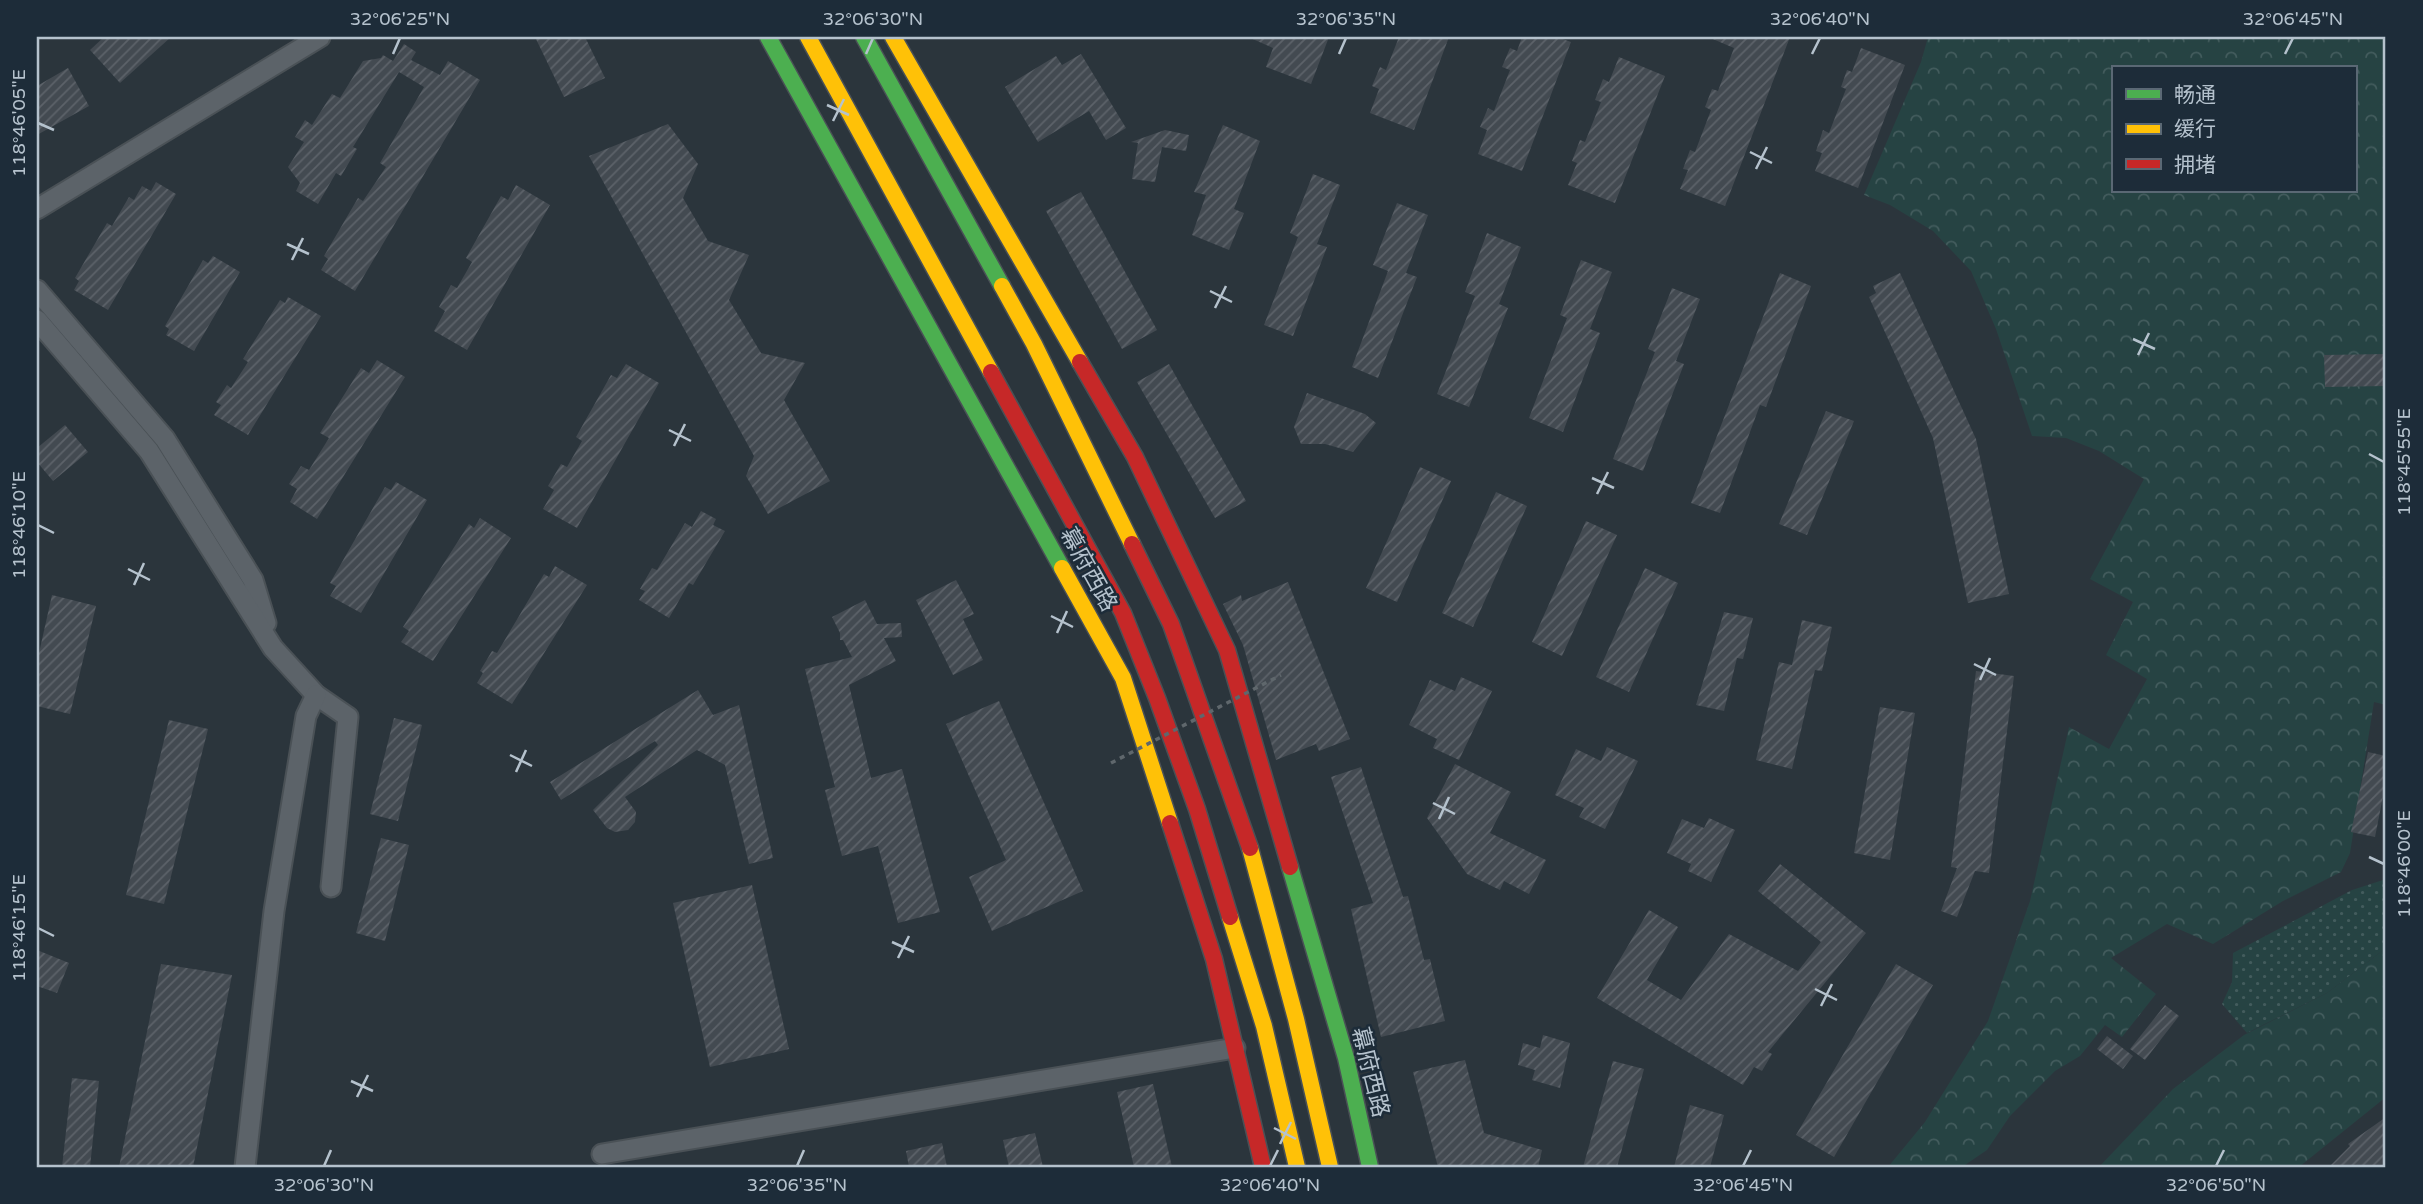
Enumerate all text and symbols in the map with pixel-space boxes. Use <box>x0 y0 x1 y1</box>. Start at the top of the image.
text: 32°06'25"N <box>350 8 450 30</box>
text: 32°06'30"N <box>823 8 923 30</box>
text: 32°06'35"N <box>1296 8 1396 30</box>
text: 32°06'40"N <box>1770 8 1870 30</box>
text: 32°06'45"N <box>2243 8 2343 30</box>
legend <box>2112 66 2356 192</box>
text: 118°46'05"E <box>8 69 30 177</box>
text: 畅通 <box>2174 83 2216 108</box>
text: 缓行 <box>2174 117 2216 142</box>
text: 拥堵 <box>2174 153 2216 178</box>
text: 118°45'55"E <box>2393 408 2415 516</box>
text: 118°46'10"E <box>8 471 30 579</box>
street label: 幕府西路 <box>1054 522 1123 617</box>
text: 118°46'00"E <box>2393 810 2415 918</box>
text: 118°46'15"E <box>8 874 30 982</box>
street label: 幕府西路 <box>1345 1024 1395 1120</box>
text: 32°06'30"N <box>274 1174 374 1196</box>
text: 32°06'35"N <box>747 1174 847 1196</box>
text: 32°06'40"N <box>1220 1174 1320 1196</box>
text: 32°06'45"N <box>1693 1174 1793 1196</box>
text: 32°06'50"N <box>2166 1174 2266 1196</box>

